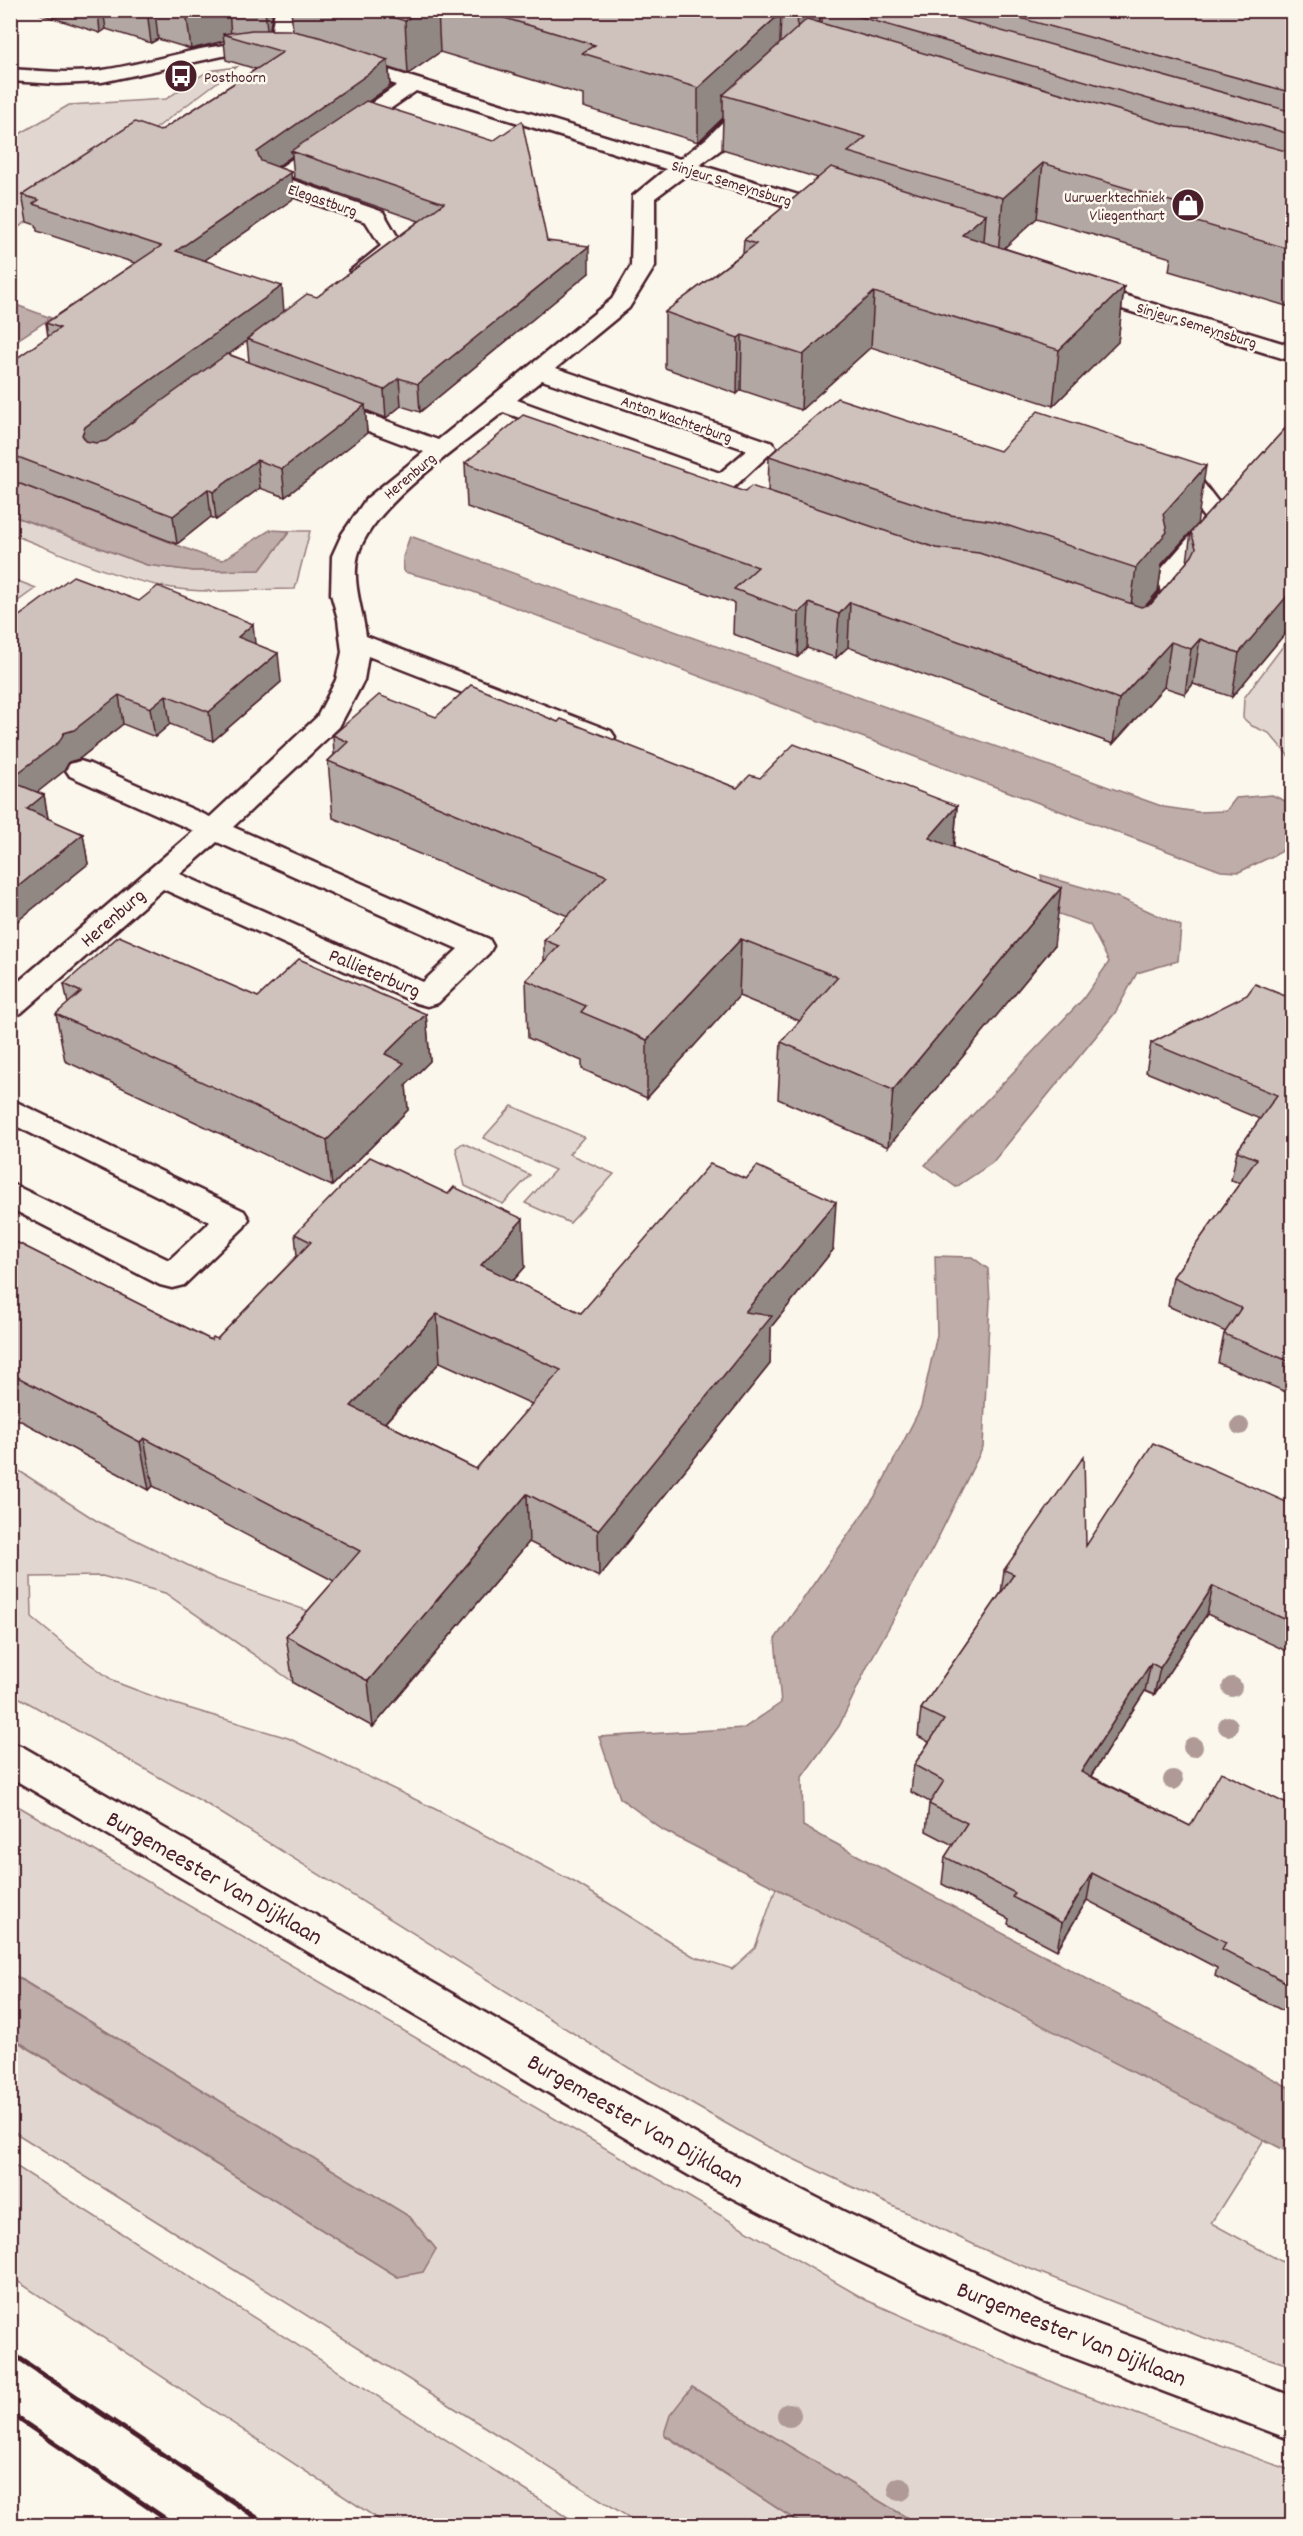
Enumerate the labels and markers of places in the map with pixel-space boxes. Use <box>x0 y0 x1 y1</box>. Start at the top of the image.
bus stop icon: Posthoorn <box>163 58 199 94</box>
place label: Posthoorn <box>204 67 266 90</box>
place label: Uurwerktechniek Vliegenthart <box>1064 187 1165 228</box>
shop icon: Uurwerktechniek Vliegenthart <box>1170 187 1206 223</box>

